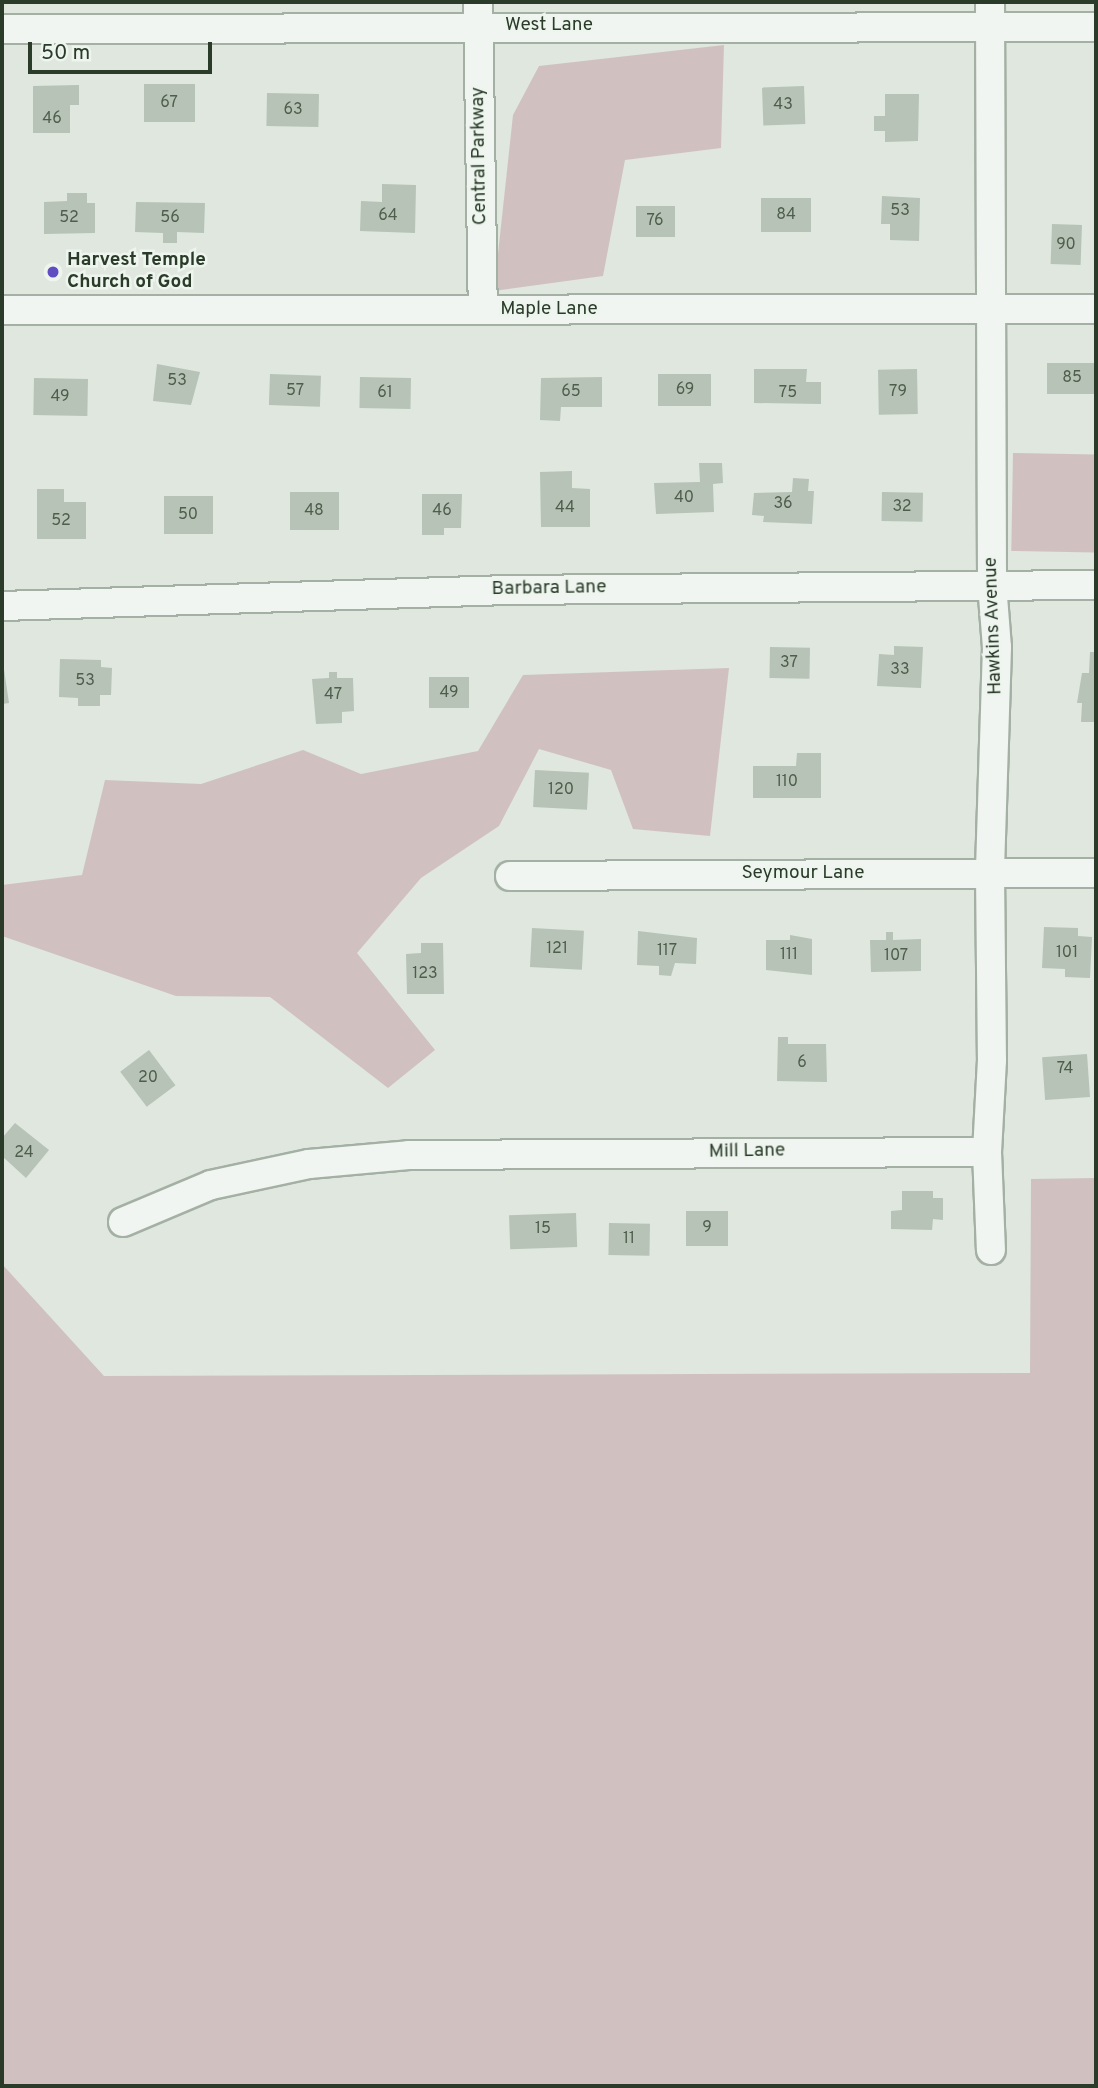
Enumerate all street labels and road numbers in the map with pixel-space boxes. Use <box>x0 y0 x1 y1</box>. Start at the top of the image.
street label: West Lane <box>505 15 593 37</box>
street label: Central Parkway <box>467 87 493 225</box>
street label: Maple Lane <box>500 299 598 321</box>
street label: Hawkins Avenue <box>980 556 1008 696</box>
street label: Barbara Lane <box>491 577 607 601</box>
street label: Seymour Lane <box>742 863 864 885</box>
street label: Mill Lane <box>709 1140 785 1164</box>

